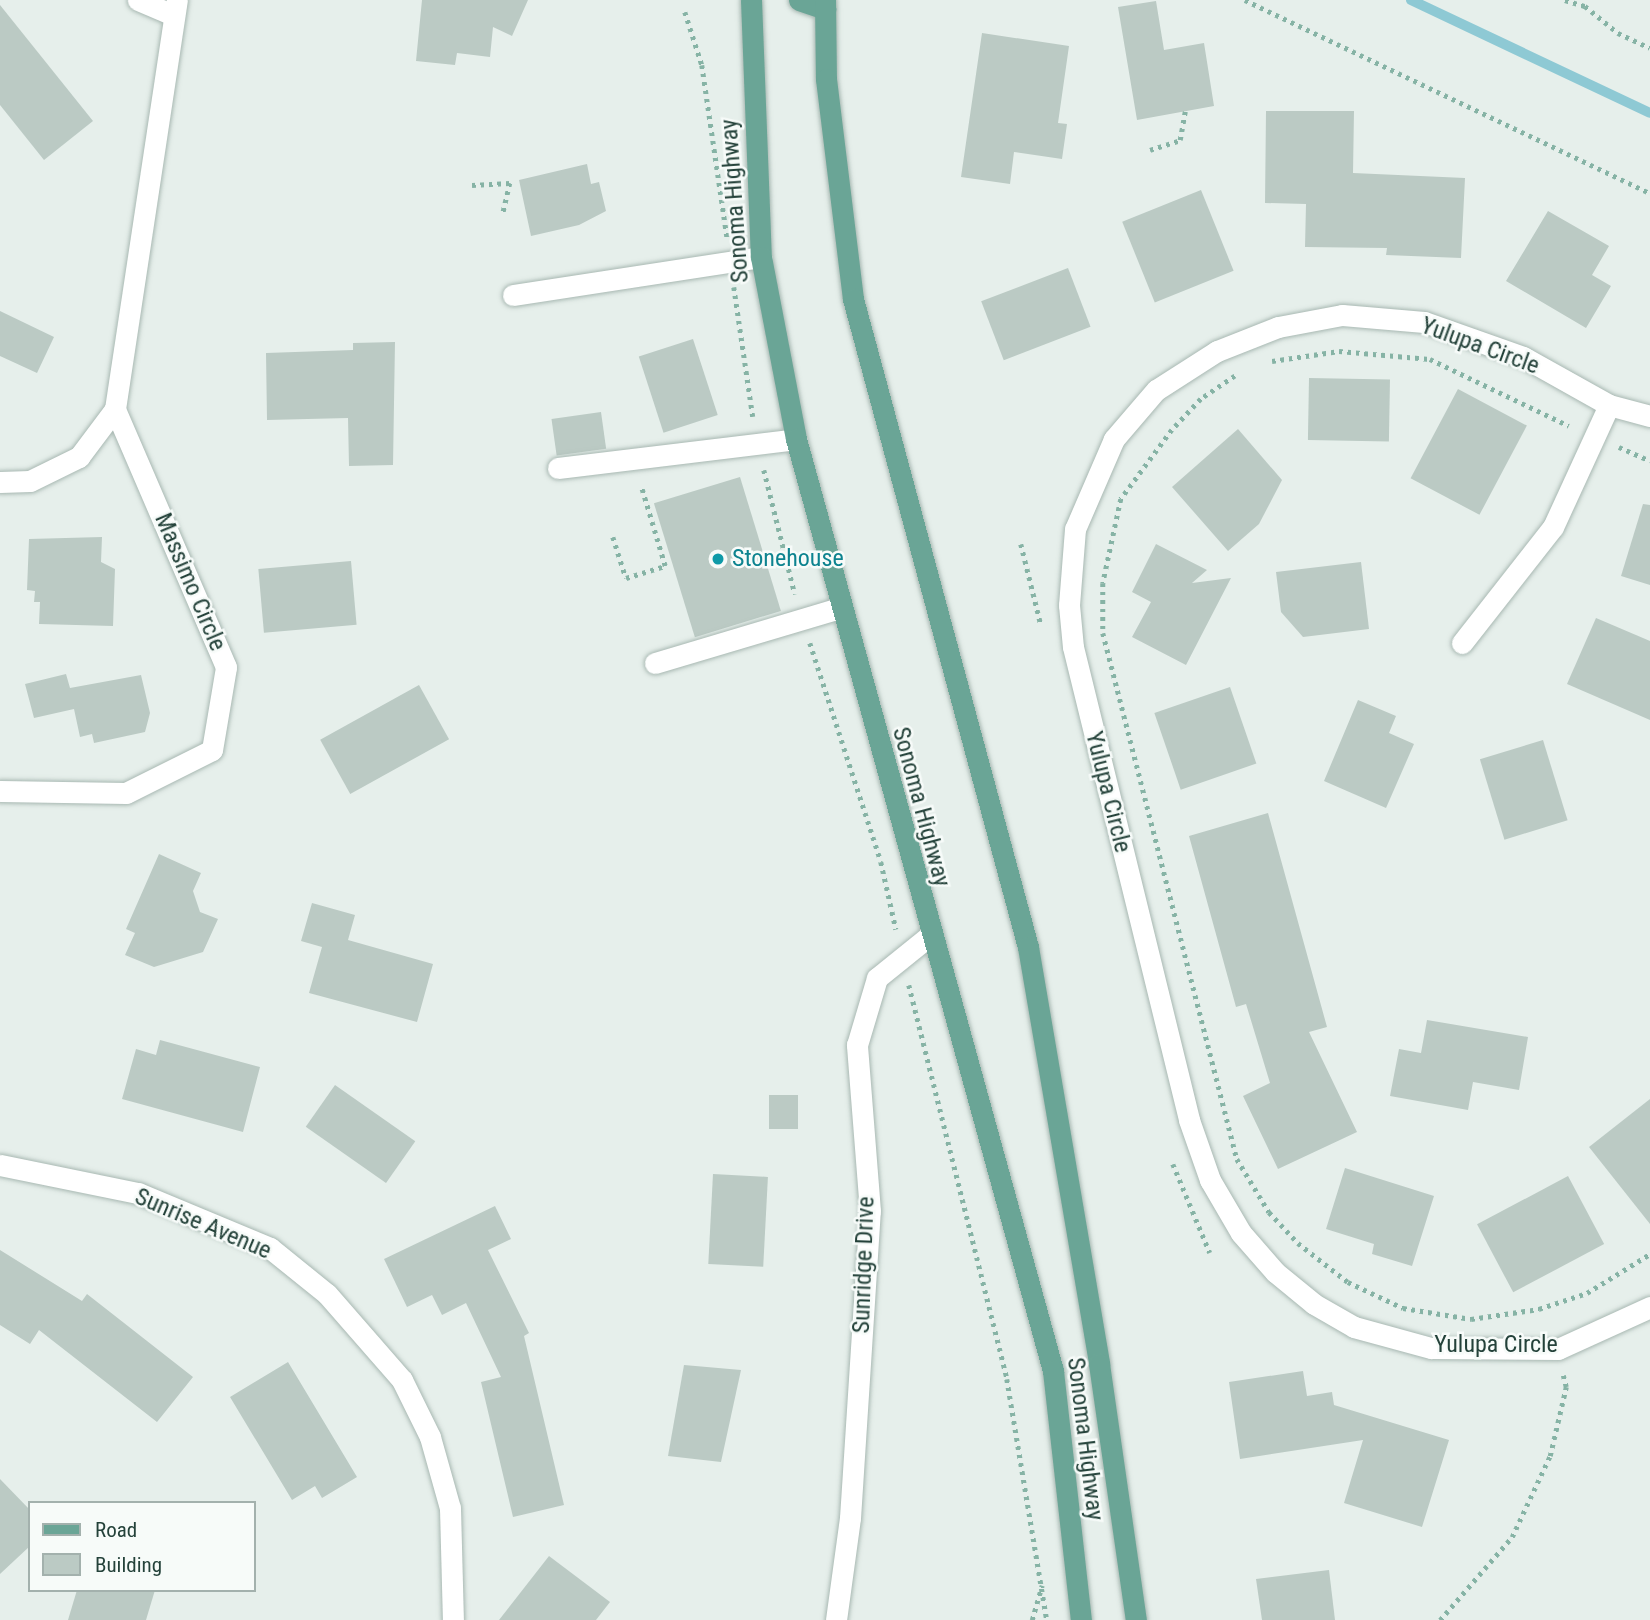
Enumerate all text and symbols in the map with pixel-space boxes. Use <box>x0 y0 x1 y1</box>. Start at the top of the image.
street label: Sonoma Highway <box>715 118 755 284</box>
street label: Yulupa Circle <box>1417 311 1543 381</box>
street label: Massimo Circle <box>148 509 232 655</box>
place label: Stonehouse <box>732 545 844 573</box>
marker: Stonehouse <box>710 551 726 567</box>
street label: Sonoma Highway <box>886 724 956 890</box>
street label: Yulupa Circle <box>1079 728 1137 856</box>
street label: Sunrise Avenue <box>131 1182 275 1266</box>
street label: Sunridge Drive <box>847 1196 881 1334</box>
street label: Yulupa Circle <box>1434 1331 1558 1359</box>
street label: Sonoma Highway <box>1061 1356 1109 1522</box>
legend <box>28 1501 256 1592</box>
text: Road <box>95 1518 137 1542</box>
text: Building <box>95 1553 162 1577</box>

